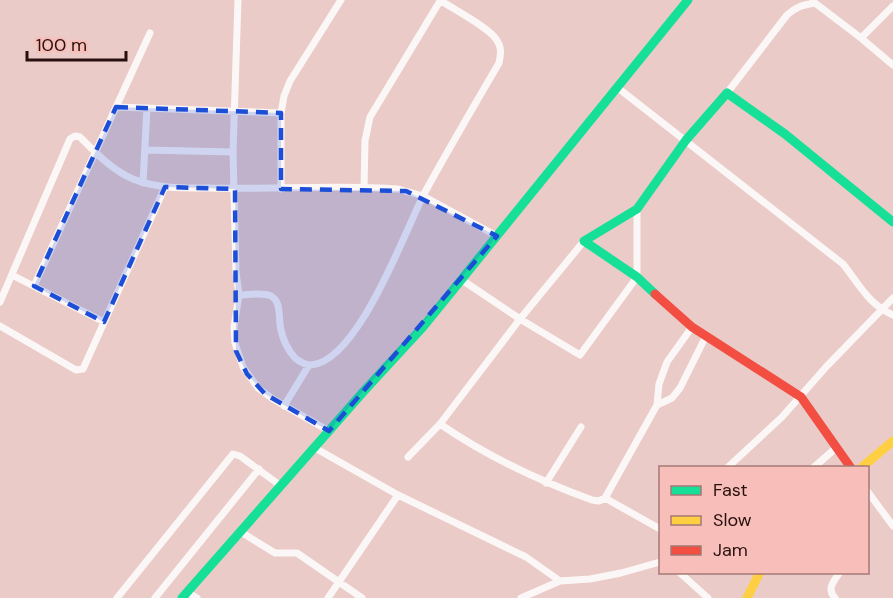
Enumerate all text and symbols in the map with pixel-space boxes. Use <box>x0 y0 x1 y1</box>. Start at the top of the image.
scale bar <box>27 24 126 62</box>
text: 100 m <box>36 33 87 57</box>
legend <box>659 466 869 574</box>
text: Fast <box>713 478 748 502</box>
text: Slow <box>713 508 752 532</box>
text: Jam <box>713 538 748 562</box>

